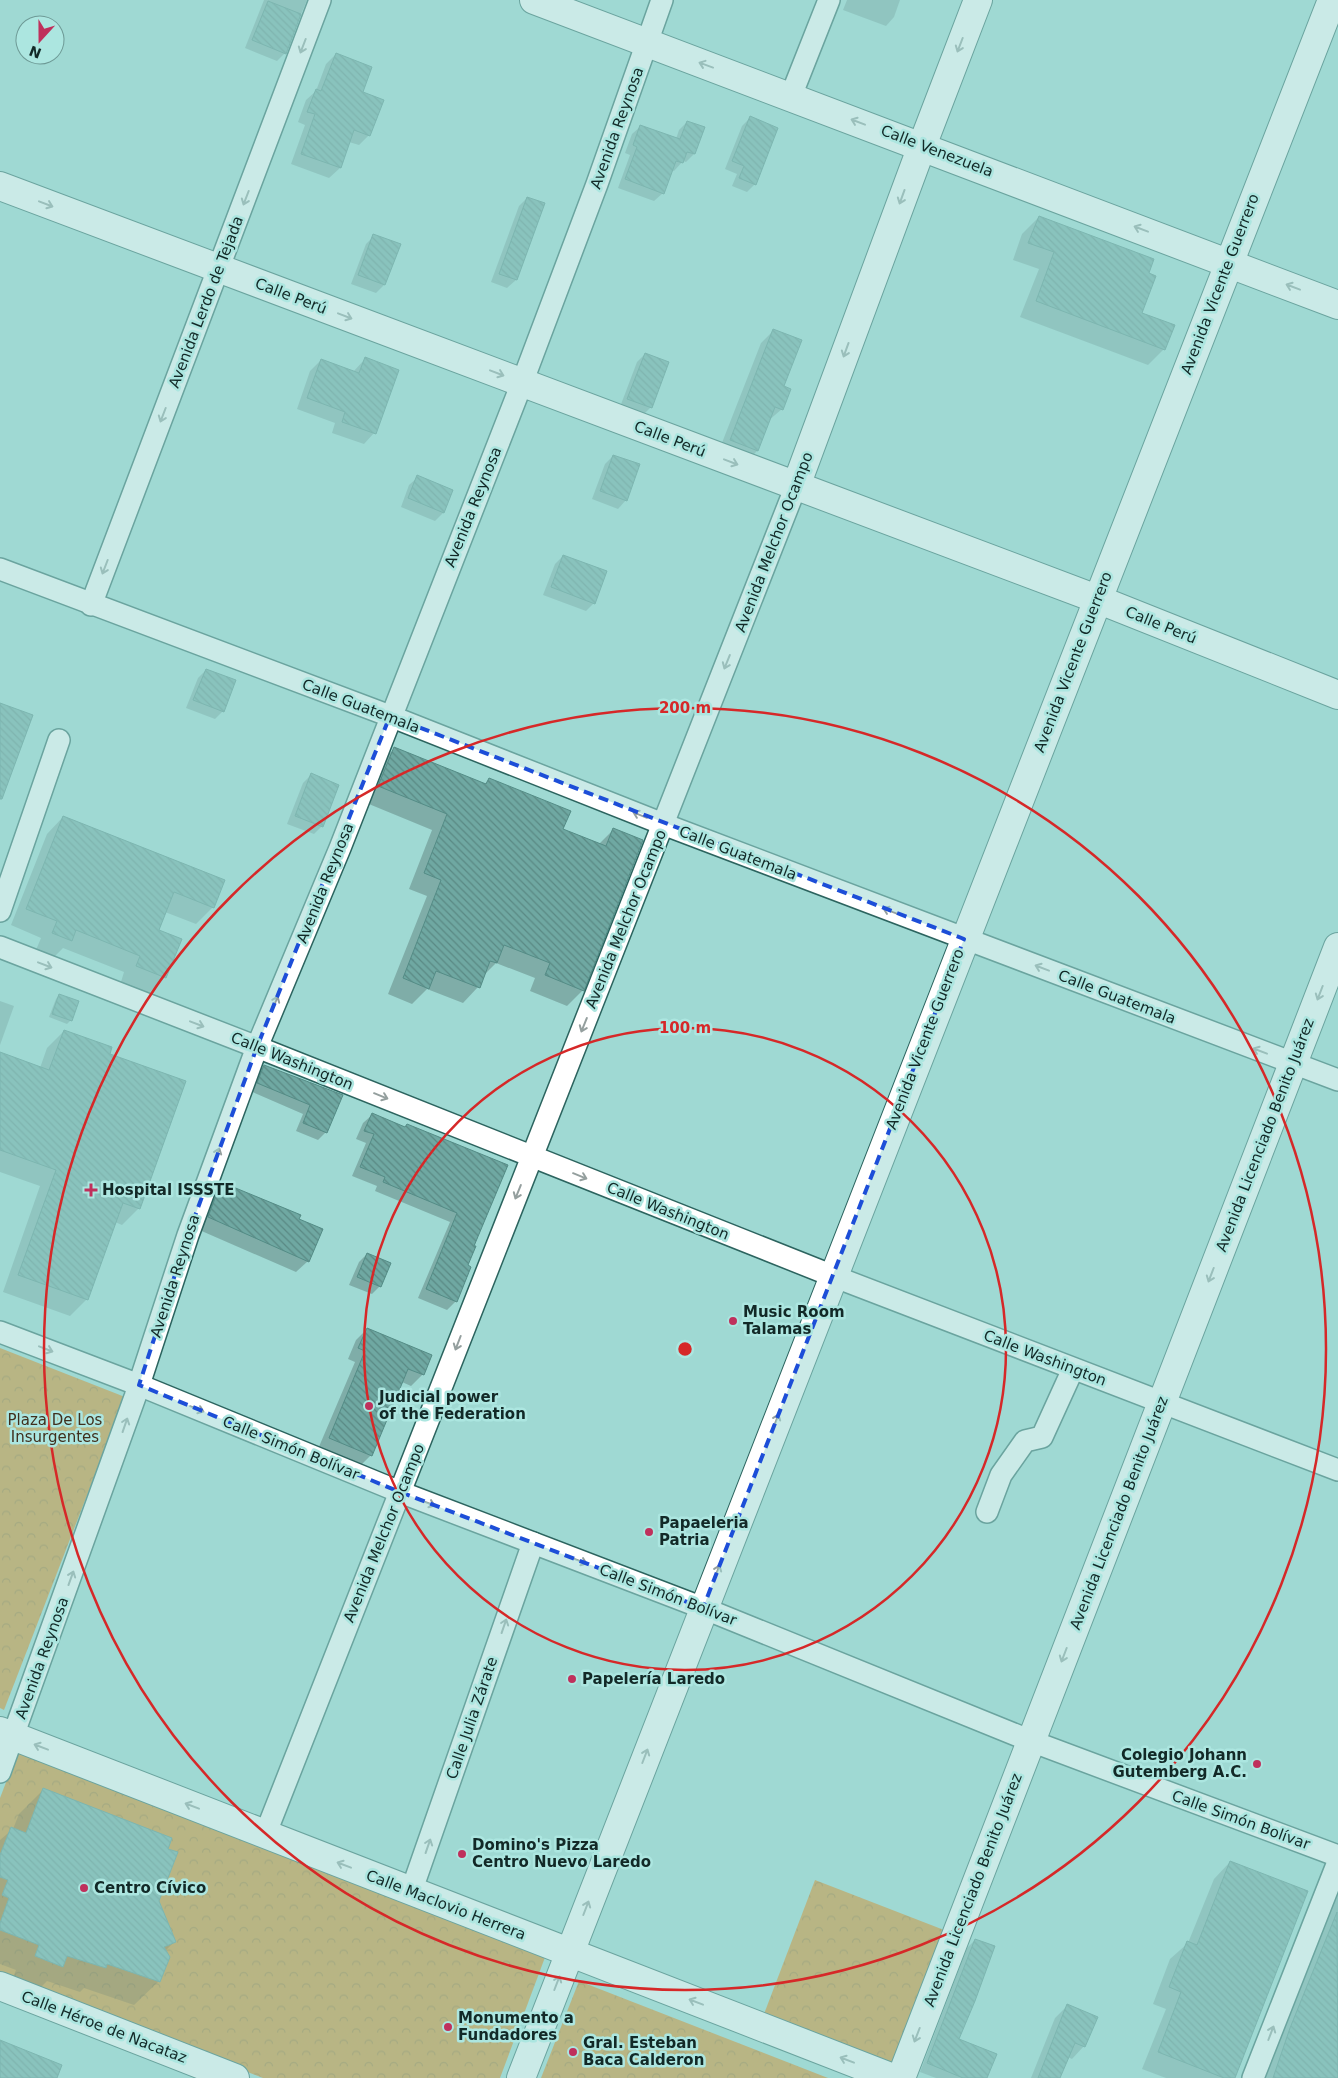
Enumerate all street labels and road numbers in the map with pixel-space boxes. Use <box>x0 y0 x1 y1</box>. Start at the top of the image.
street label: Avenida Reynosa <box>587 65 647 191</box>
street label: Calle Venezuela <box>878 121 996 181</box>
street label: Avenida Vicente Guerrero <box>1177 191 1263 377</box>
street label: Avenida Lerdo de Tejada <box>165 213 247 391</box>
street label: Calle Perú <box>253 274 329 318</box>
street label: Calle Perú <box>632 417 708 461</box>
street label: Avenida Reynosa <box>441 444 505 570</box>
street label: Avenida Melchor Ocampo <box>731 449 817 635</box>
street label: Avenida Vicente Guerrero <box>1030 569 1116 755</box>
street label: Calle Perú <box>1123 603 1199 647</box>
street label: Calle Guatemala <box>300 675 422 737</box>
street label: Avenida Reynosa <box>293 820 357 946</box>
street label: Calle Guatemala <box>677 822 799 884</box>
street label: Avenida Melchor Ocampo <box>582 827 670 1011</box>
street label: Avenida Vicente Guerrero <box>882 946 968 1132</box>
street label: Calle Guatemala <box>1056 966 1178 1028</box>
street label: Avenida Licenciado Benito Juárez <box>1212 1016 1318 1254</box>
street label: Calle Washington <box>228 1028 356 1094</box>
street label: Calle Washington <box>604 1178 732 1244</box>
street label: Avenida Reynosa <box>147 1212 203 1340</box>
street label: Calle Washington <box>981 1326 1109 1390</box>
street label: Avenida Licenciado Benito Juárez <box>1066 1394 1172 1632</box>
street label: Calle Simón Bolívar <box>220 1412 363 1484</box>
street label: Avenida Melchor Ocampo <box>340 1441 428 1625</box>
street label: Calle Simón Bolívar <box>597 1560 740 1630</box>
street label: Avenida Reynosa <box>12 1595 72 1721</box>
street label: Calle Julia Zárate <box>443 1654 501 1782</box>
street label: Avenida Licenciado Benito Juárez <box>920 1771 1026 2009</box>
street label: Calle Simón Bolívar <box>1169 1787 1313 1854</box>
street label: Calle Maclovio Herrera <box>364 1866 528 1944</box>
street label: Calle Héroe de Nacataz <box>19 1987 189 2067</box>

